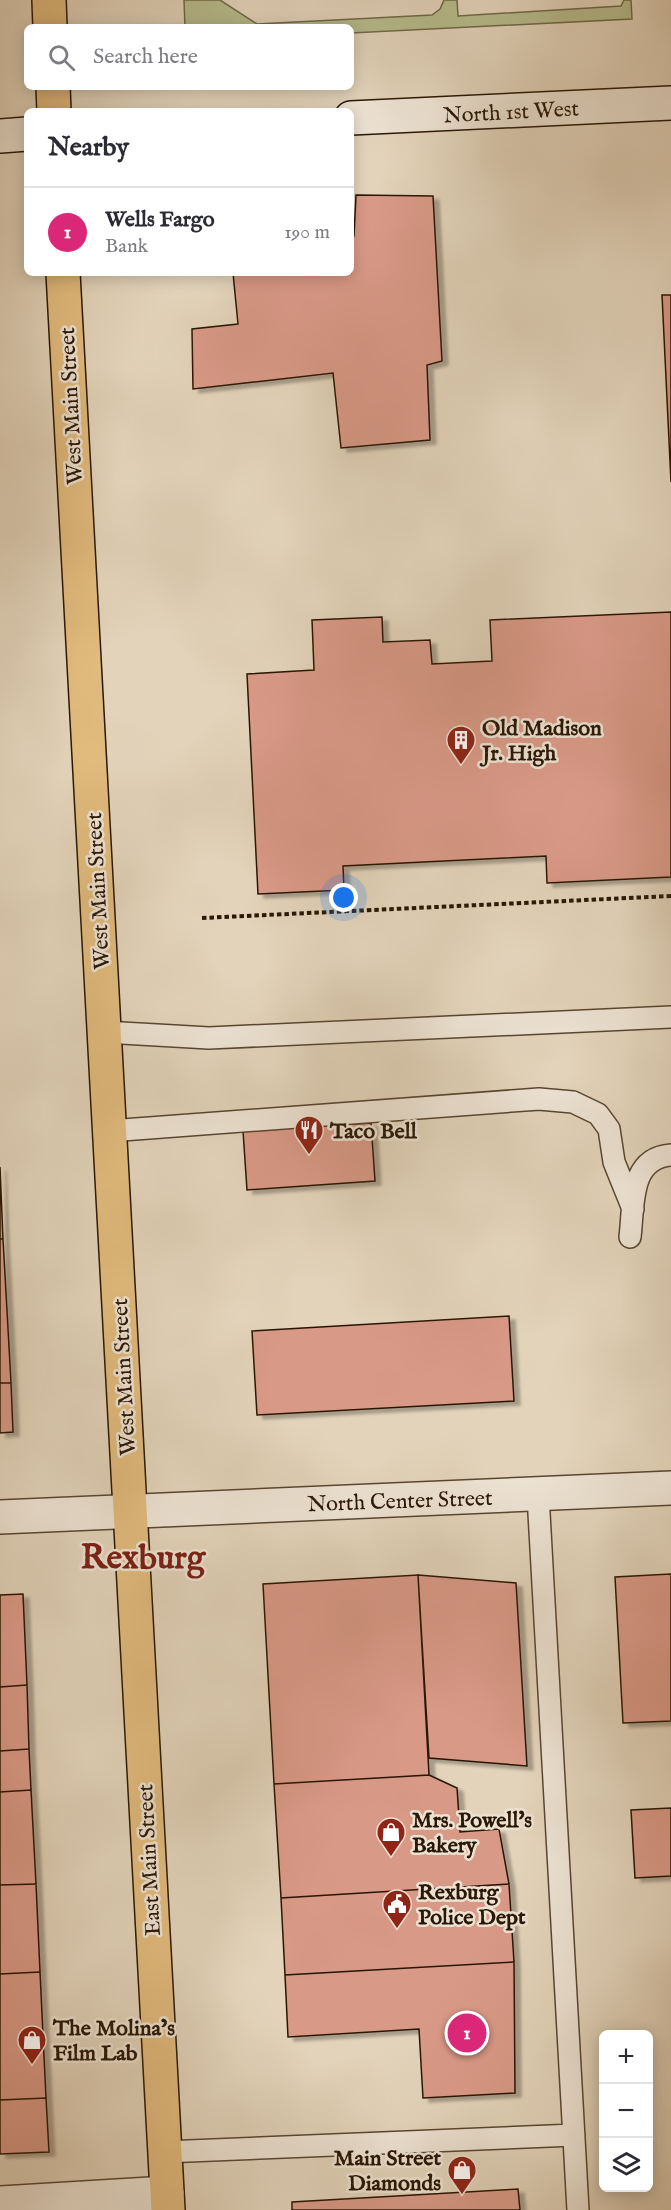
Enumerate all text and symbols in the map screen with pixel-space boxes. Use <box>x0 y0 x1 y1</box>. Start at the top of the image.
search box <box>24 24 354 90</box>
icon: search <box>45 41 78 74</box>
text: Search here <box>93 43 198 71</box>
street label: North 1st West <box>443 95 580 131</box>
text: Nearby <box>48 131 129 164</box>
text: Wells Fargo <box>105 206 215 234</box>
text: 1 <box>64 220 71 245</box>
text: 190 m <box>284 220 330 245</box>
text: Bank <box>105 234 148 259</box>
street label: West Main Street <box>54 326 90 485</box>
place label: Old Madison Jr. High <box>479 715 602 768</box>
building icon: Old Madison Jr. High <box>445 724 477 766</box>
street label: West Main Street <box>81 811 117 970</box>
your location <box>329 883 358 912</box>
restaurant icon: Taco Bell <box>293 1114 325 1156</box>
place label: Taco Bell <box>329 1118 418 1146</box>
street label: West Main Street <box>107 1297 143 1456</box>
street label: North Center Street <box>307 1485 493 1519</box>
district label: Rexburg <box>81 1537 207 1580</box>
street label: East Main Street <box>132 1783 168 1937</box>
place label: Mrs. Powell's Bakery <box>412 1807 532 1860</box>
shop icon: Mrs. Powell's Bakery <box>375 1816 407 1858</box>
place label: Rexburg Police Dept <box>418 1879 526 1932</box>
public building icon: Rexburg Police Dept <box>381 1888 413 1930</box>
pin: 1 <box>448 2010 486 2056</box>
place label: The Molina’s Film Lab <box>52 2015 175 2068</box>
shop icon: The Molina’s Film Lab <box>16 2024 48 2066</box>
map controls <box>599 2030 653 2192</box>
button: + <box>599 2030 653 2084</box>
button: − <box>599 2084 653 2138</box>
button: layers <box>599 2138 653 2192</box>
place label: Main Street Diamonds <box>334 2145 441 2198</box>
shop icon: Main Street Diamonds <box>446 2154 478 2196</box>

